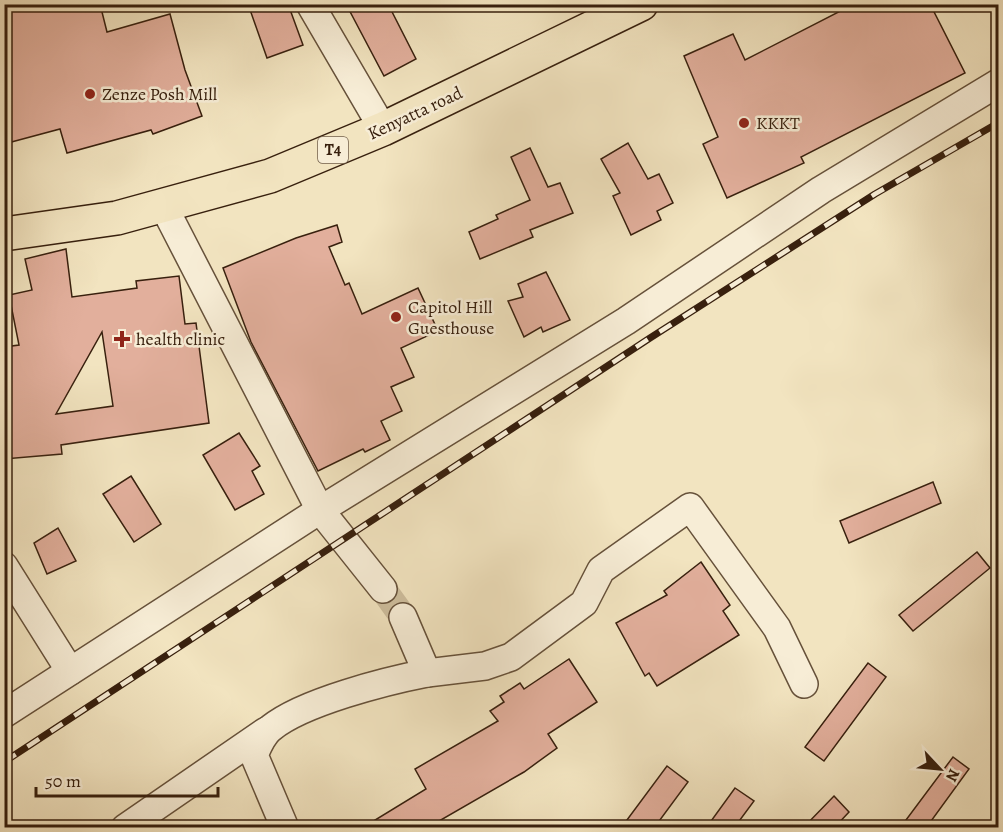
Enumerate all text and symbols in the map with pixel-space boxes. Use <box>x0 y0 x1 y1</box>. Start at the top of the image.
street label: Kenyatta road <box>364 80 467 145</box>
place label: Zenze Posh Mill <box>102 82 218 106</box>
marker: Zenze Posh Mill <box>83 87 97 101</box>
place label: KKKT <box>756 111 800 135</box>
marker: KKKT <box>737 116 751 130</box>
road number: T4 <box>318 137 348 163</box>
place label: Capitol Hill Guesthouse <box>408 295 494 340</box>
marker: Capitol Hill Guesthouse <box>389 310 403 324</box>
place label: health clinic <box>136 327 225 351</box>
marker: health clinic <box>113 330 131 348</box>
north arrow <box>910 739 970 799</box>
scale bar <box>36 760 218 798</box>
text: N <box>940 765 965 786</box>
text: 50 m <box>45 769 81 793</box>

